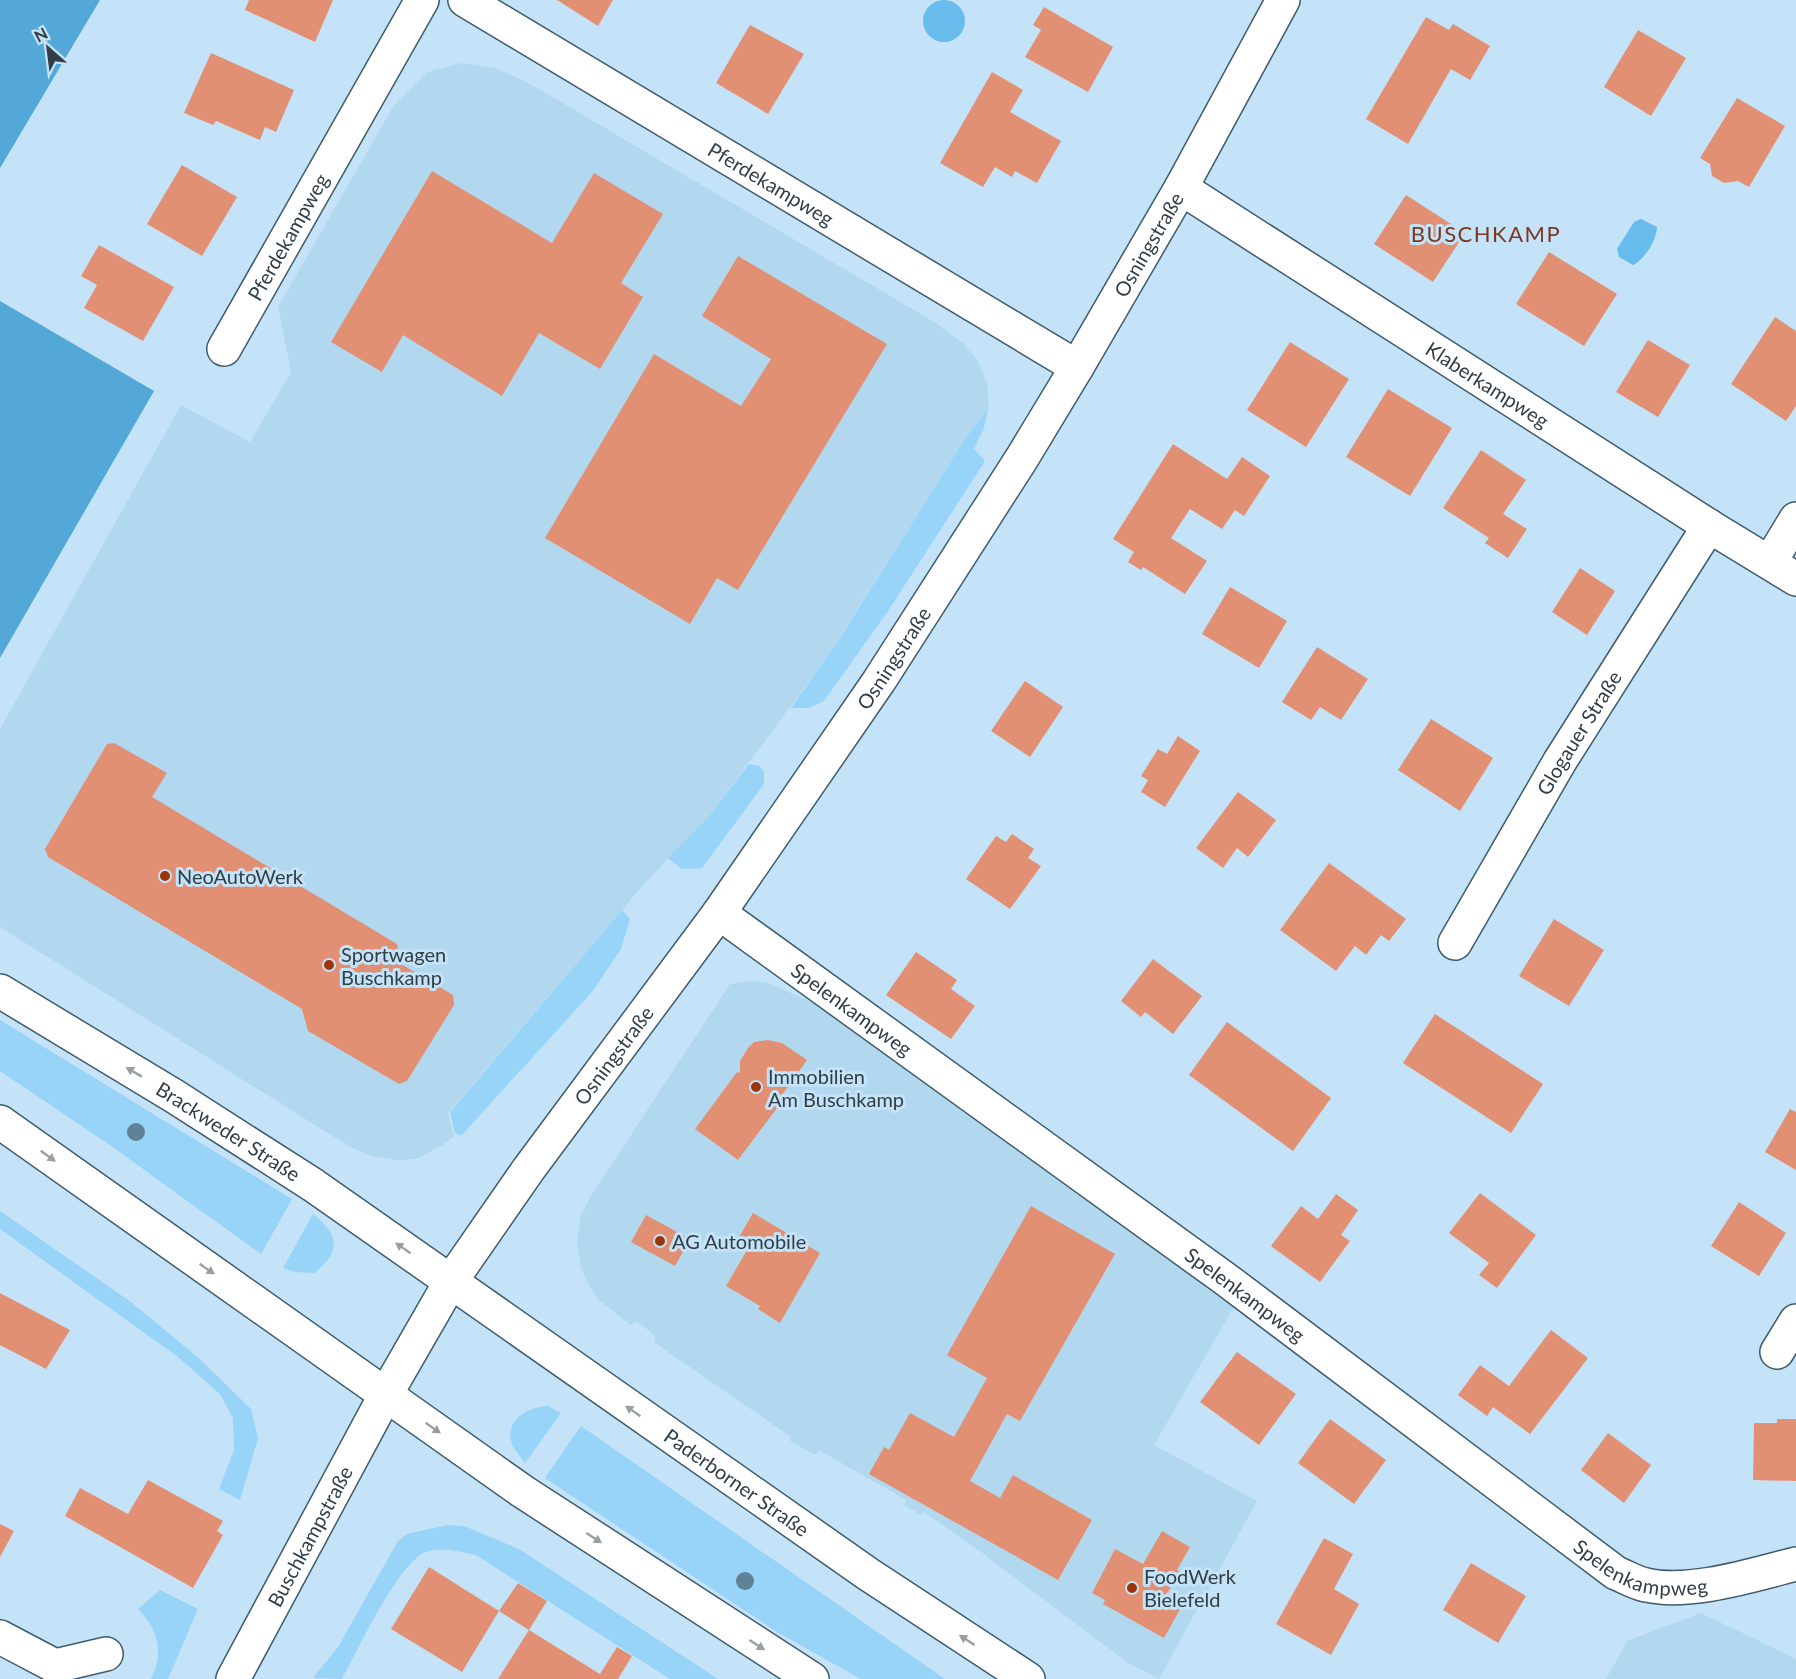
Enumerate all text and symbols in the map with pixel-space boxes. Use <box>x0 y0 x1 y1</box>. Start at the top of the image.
north arrow <box>18 18 78 78</box>
text: N <box>31 23 51 46</box>
street label: Pferdekampweg <box>704 137 838 230</box>
street label: Pferdekampweg <box>242 169 333 305</box>
street label: Osningstraße <box>1108 188 1188 301</box>
district label: BUSCHKAMP <box>1411 220 1561 247</box>
street label: Klaberkampweg <box>1422 336 1553 432</box>
street label: Osningstraße <box>851 602 935 714</box>
street label: Glogauer Straße <box>1531 666 1626 799</box>
place label: NeoAutoWerk <box>177 864 304 888</box>
marker: NeoAutoWerk <box>158 869 172 883</box>
place label: Sportwagen Buschkamp <box>341 942 446 989</box>
street label: Spelenkampweg <box>787 957 917 1061</box>
marker: Sportwagen Buschkamp <box>322 958 336 972</box>
street label: Osningstraße <box>569 1001 658 1109</box>
place label: Immobilien Am Buschkamp <box>768 1064 904 1111</box>
one-way arrow <box>126 1066 142 1077</box>
street label: Brackweder Straße <box>152 1076 305 1186</box>
marker: Immobilien Am Buschkamp <box>749 1080 763 1094</box>
one-way arrow <box>40 1150 55 1162</box>
place label: AG Automobile <box>672 1229 806 1253</box>
marker: AG Automobile <box>653 1234 667 1248</box>
one-way arrow <box>395 1242 411 1254</box>
street label: Spelenkampweg <box>1181 1242 1310 1347</box>
one-way arrow <box>198 1263 214 1275</box>
one-way arrow <box>625 1406 641 1417</box>
one-way arrow <box>425 1422 441 1434</box>
street label: Paderborner Straße <box>660 1423 814 1541</box>
street label: Buschkampstraße <box>262 1462 357 1611</box>
one-way arrow <box>586 1533 602 1544</box>
street label: Spelenkampweg <box>1569 1534 1709 1600</box>
place label: FoodWerk Bielefeld <box>1144 1564 1237 1611</box>
marker: FoodWerk Bielefeld <box>1125 1581 1139 1595</box>
one-way arrow <box>959 1634 976 1645</box>
one-way arrow <box>749 1640 765 1651</box>

